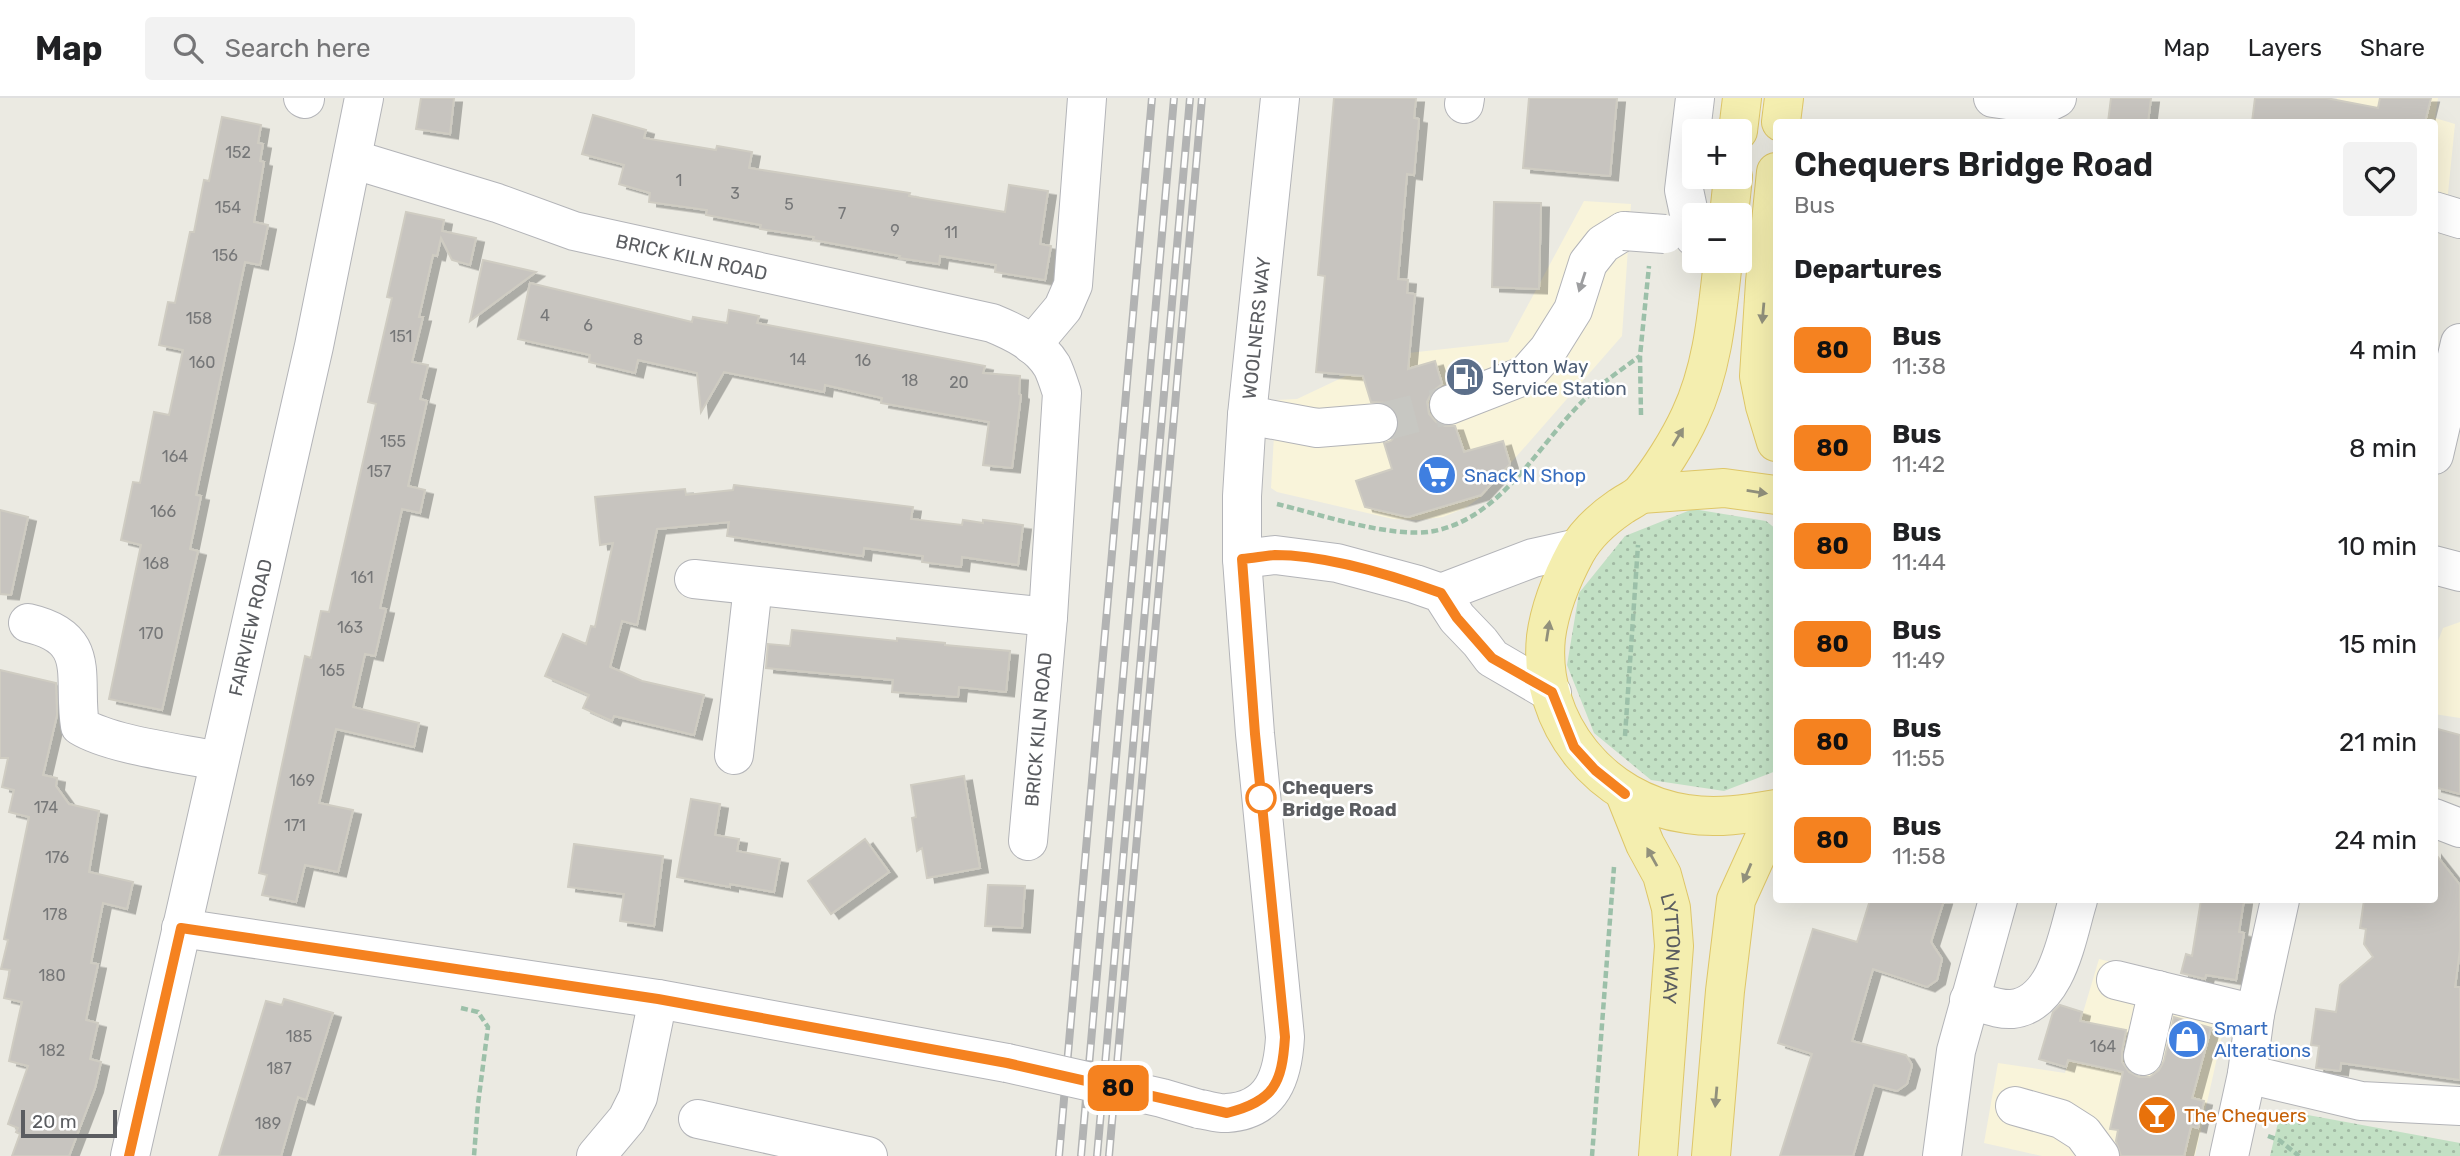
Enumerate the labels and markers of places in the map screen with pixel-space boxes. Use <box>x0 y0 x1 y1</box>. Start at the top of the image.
place label: Lytton Way Service Station <box>1492 355 1627 400</box>
fuel station icon: Lytton Way Service Station <box>1444 356 1486 398</box>
supermarket icon: Snack N Shop <box>1416 454 1458 496</box>
place label: Snack N Shop <box>1464 464 1586 487</box>
place label: Chequers Bridge Road <box>1282 776 1397 821</box>
marker: Chequers Bridge Road <box>1246 783 1276 813</box>
place label: Smart Alterations <box>2214 1017 2311 1062</box>
shop icon: Smart Alterations <box>2166 1018 2208 1060</box>
bar icon: The Chequers <box>2136 1094 2178 1136</box>
place label: The Chequers <box>2184 1104 2307 1127</box>

